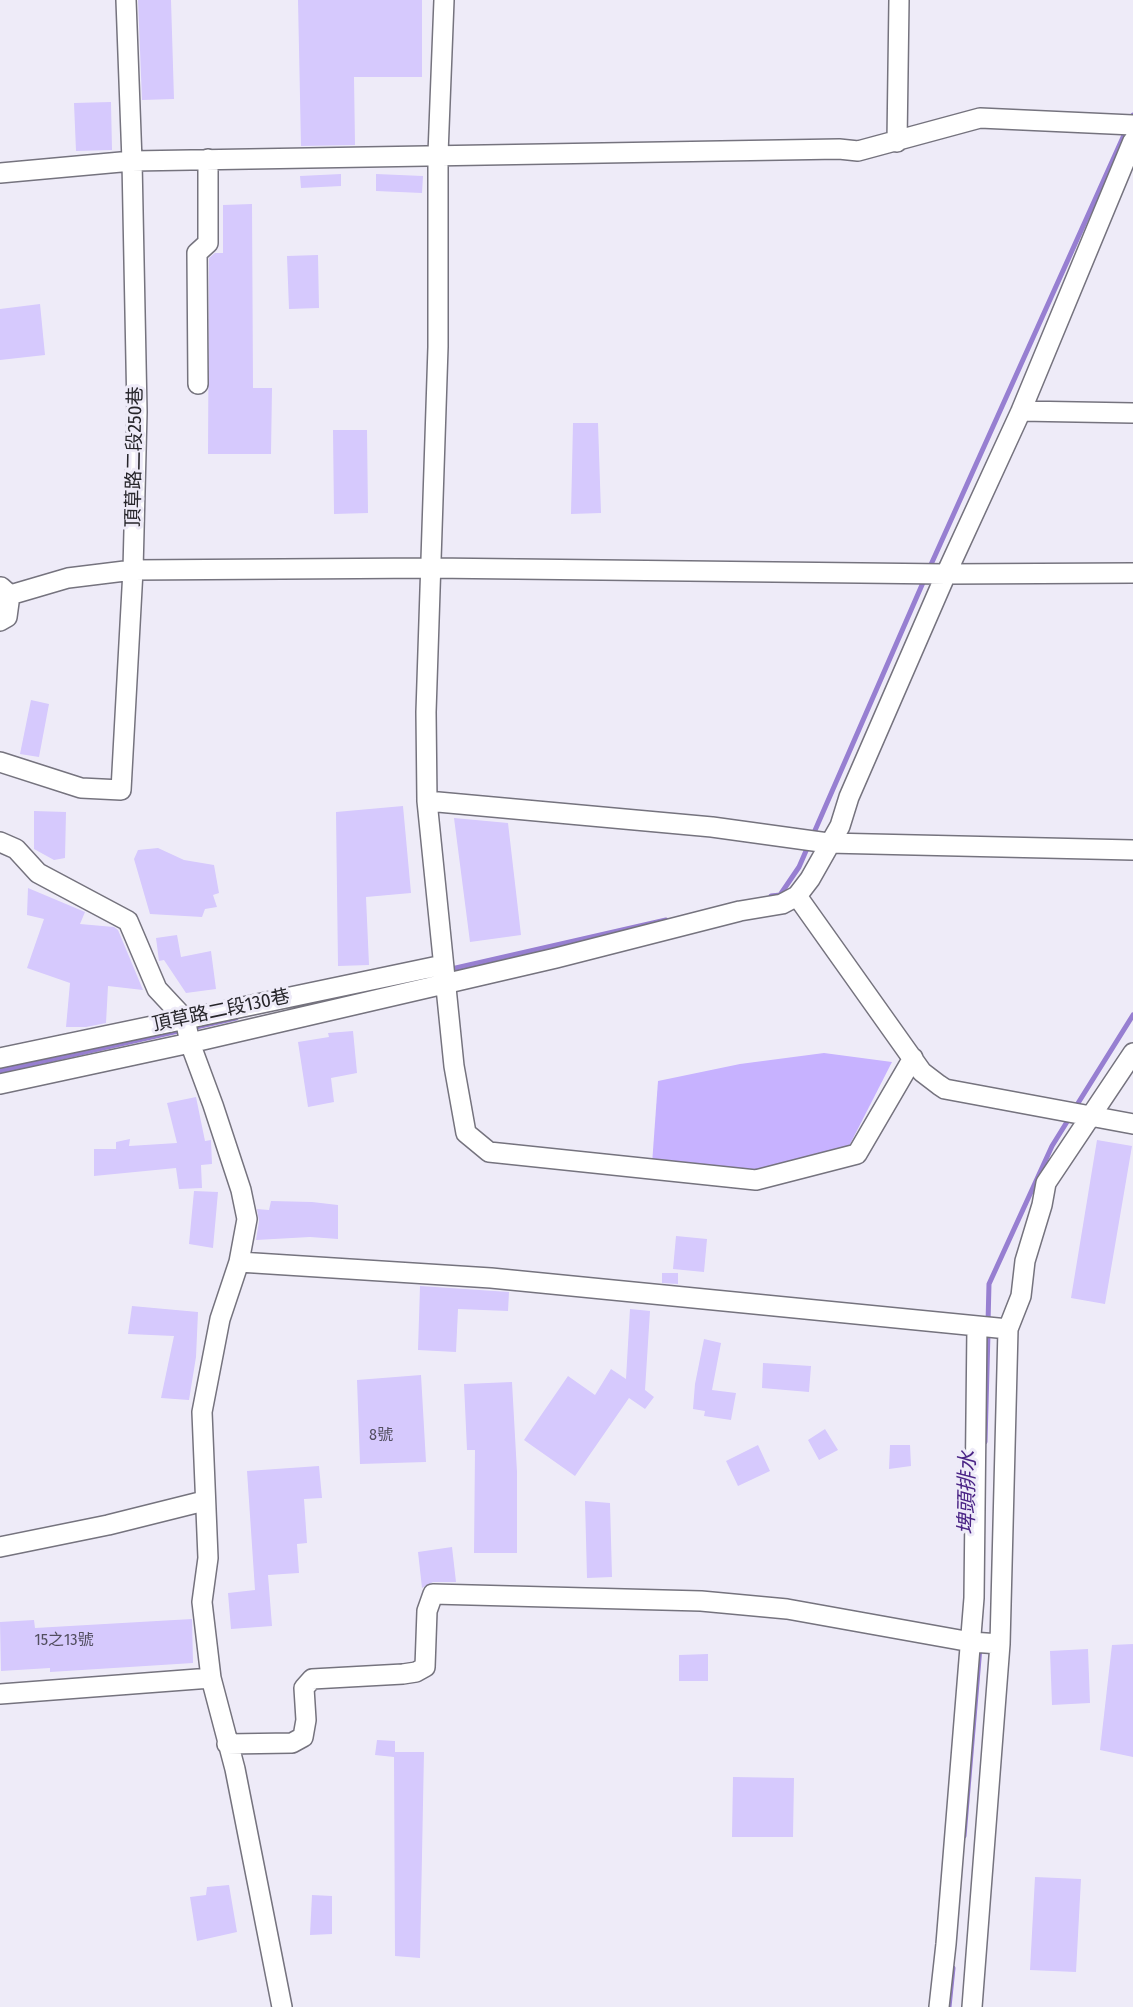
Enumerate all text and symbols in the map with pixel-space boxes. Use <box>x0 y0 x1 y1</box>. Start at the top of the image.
street label: 頂草路二段250巷 <box>122 386 148 528</box>
street label: 頂草路二段130巷 <box>150 985 292 1037</box>
house number: 8號 <box>369 1426 393 1446</box>
water label: 埤頭排水 <box>955 1451 981 1535</box>
house number: 15之13號 <box>34 1631 94 1651</box>

